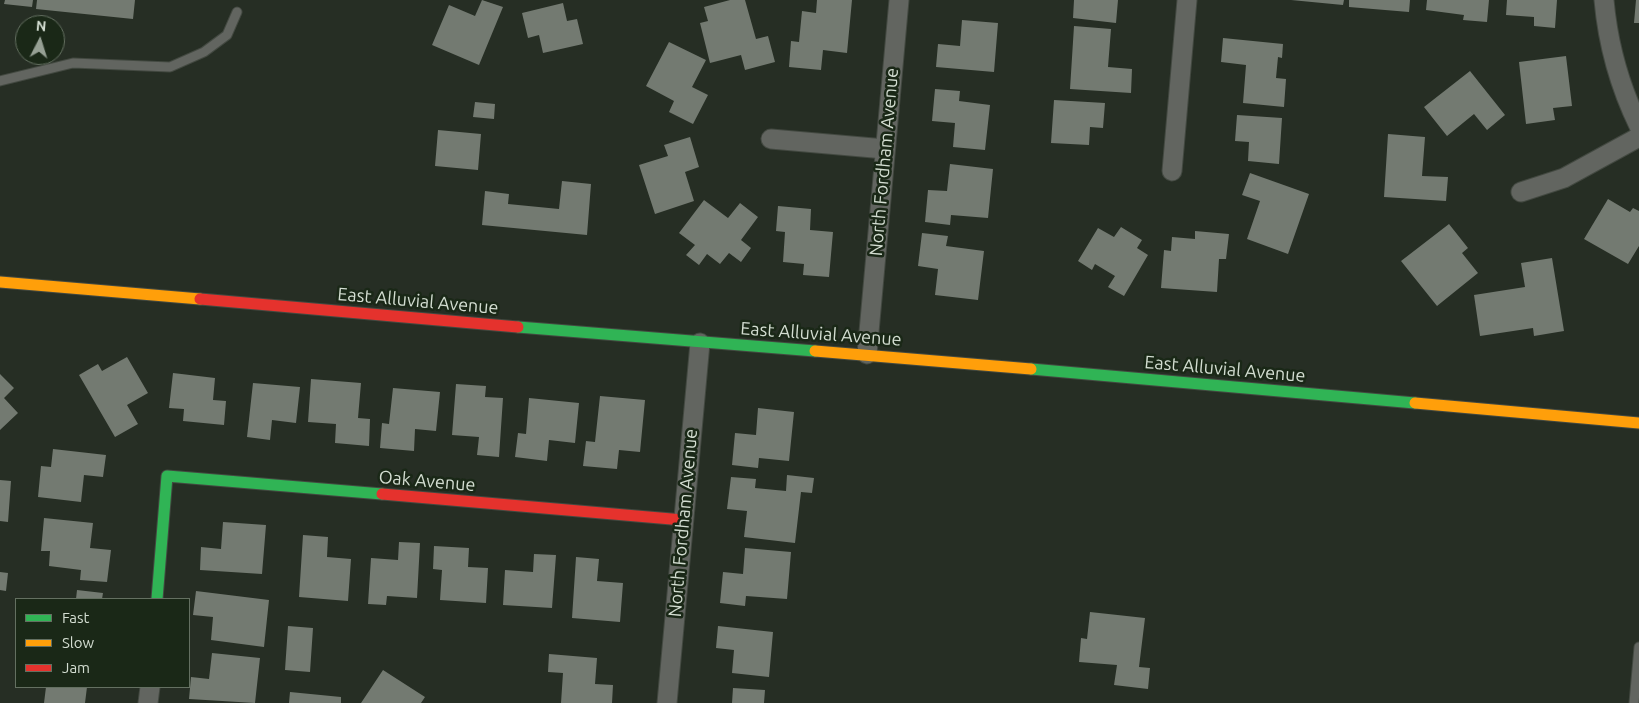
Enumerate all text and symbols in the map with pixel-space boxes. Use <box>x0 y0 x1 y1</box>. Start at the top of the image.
north arrow <box>15 15 65 65</box>
text: N <box>35 18 47 34</box>
street label: North Fordham Avenue <box>865 67 903 257</box>
street label: East Alluvial Avenue <box>337 283 499 319</box>
street label: East Alluvial Avenue <box>740 318 902 350</box>
street label: East Alluvial Avenue <box>1144 351 1306 387</box>
street label: North Fordham Avenue <box>664 428 702 618</box>
street label: Oak Avenue <box>378 466 476 496</box>
legend <box>15 598 190 688</box>
text: Fast <box>62 609 89 626</box>
text: Slow <box>62 634 94 651</box>
text: Jam <box>62 659 90 676</box>

